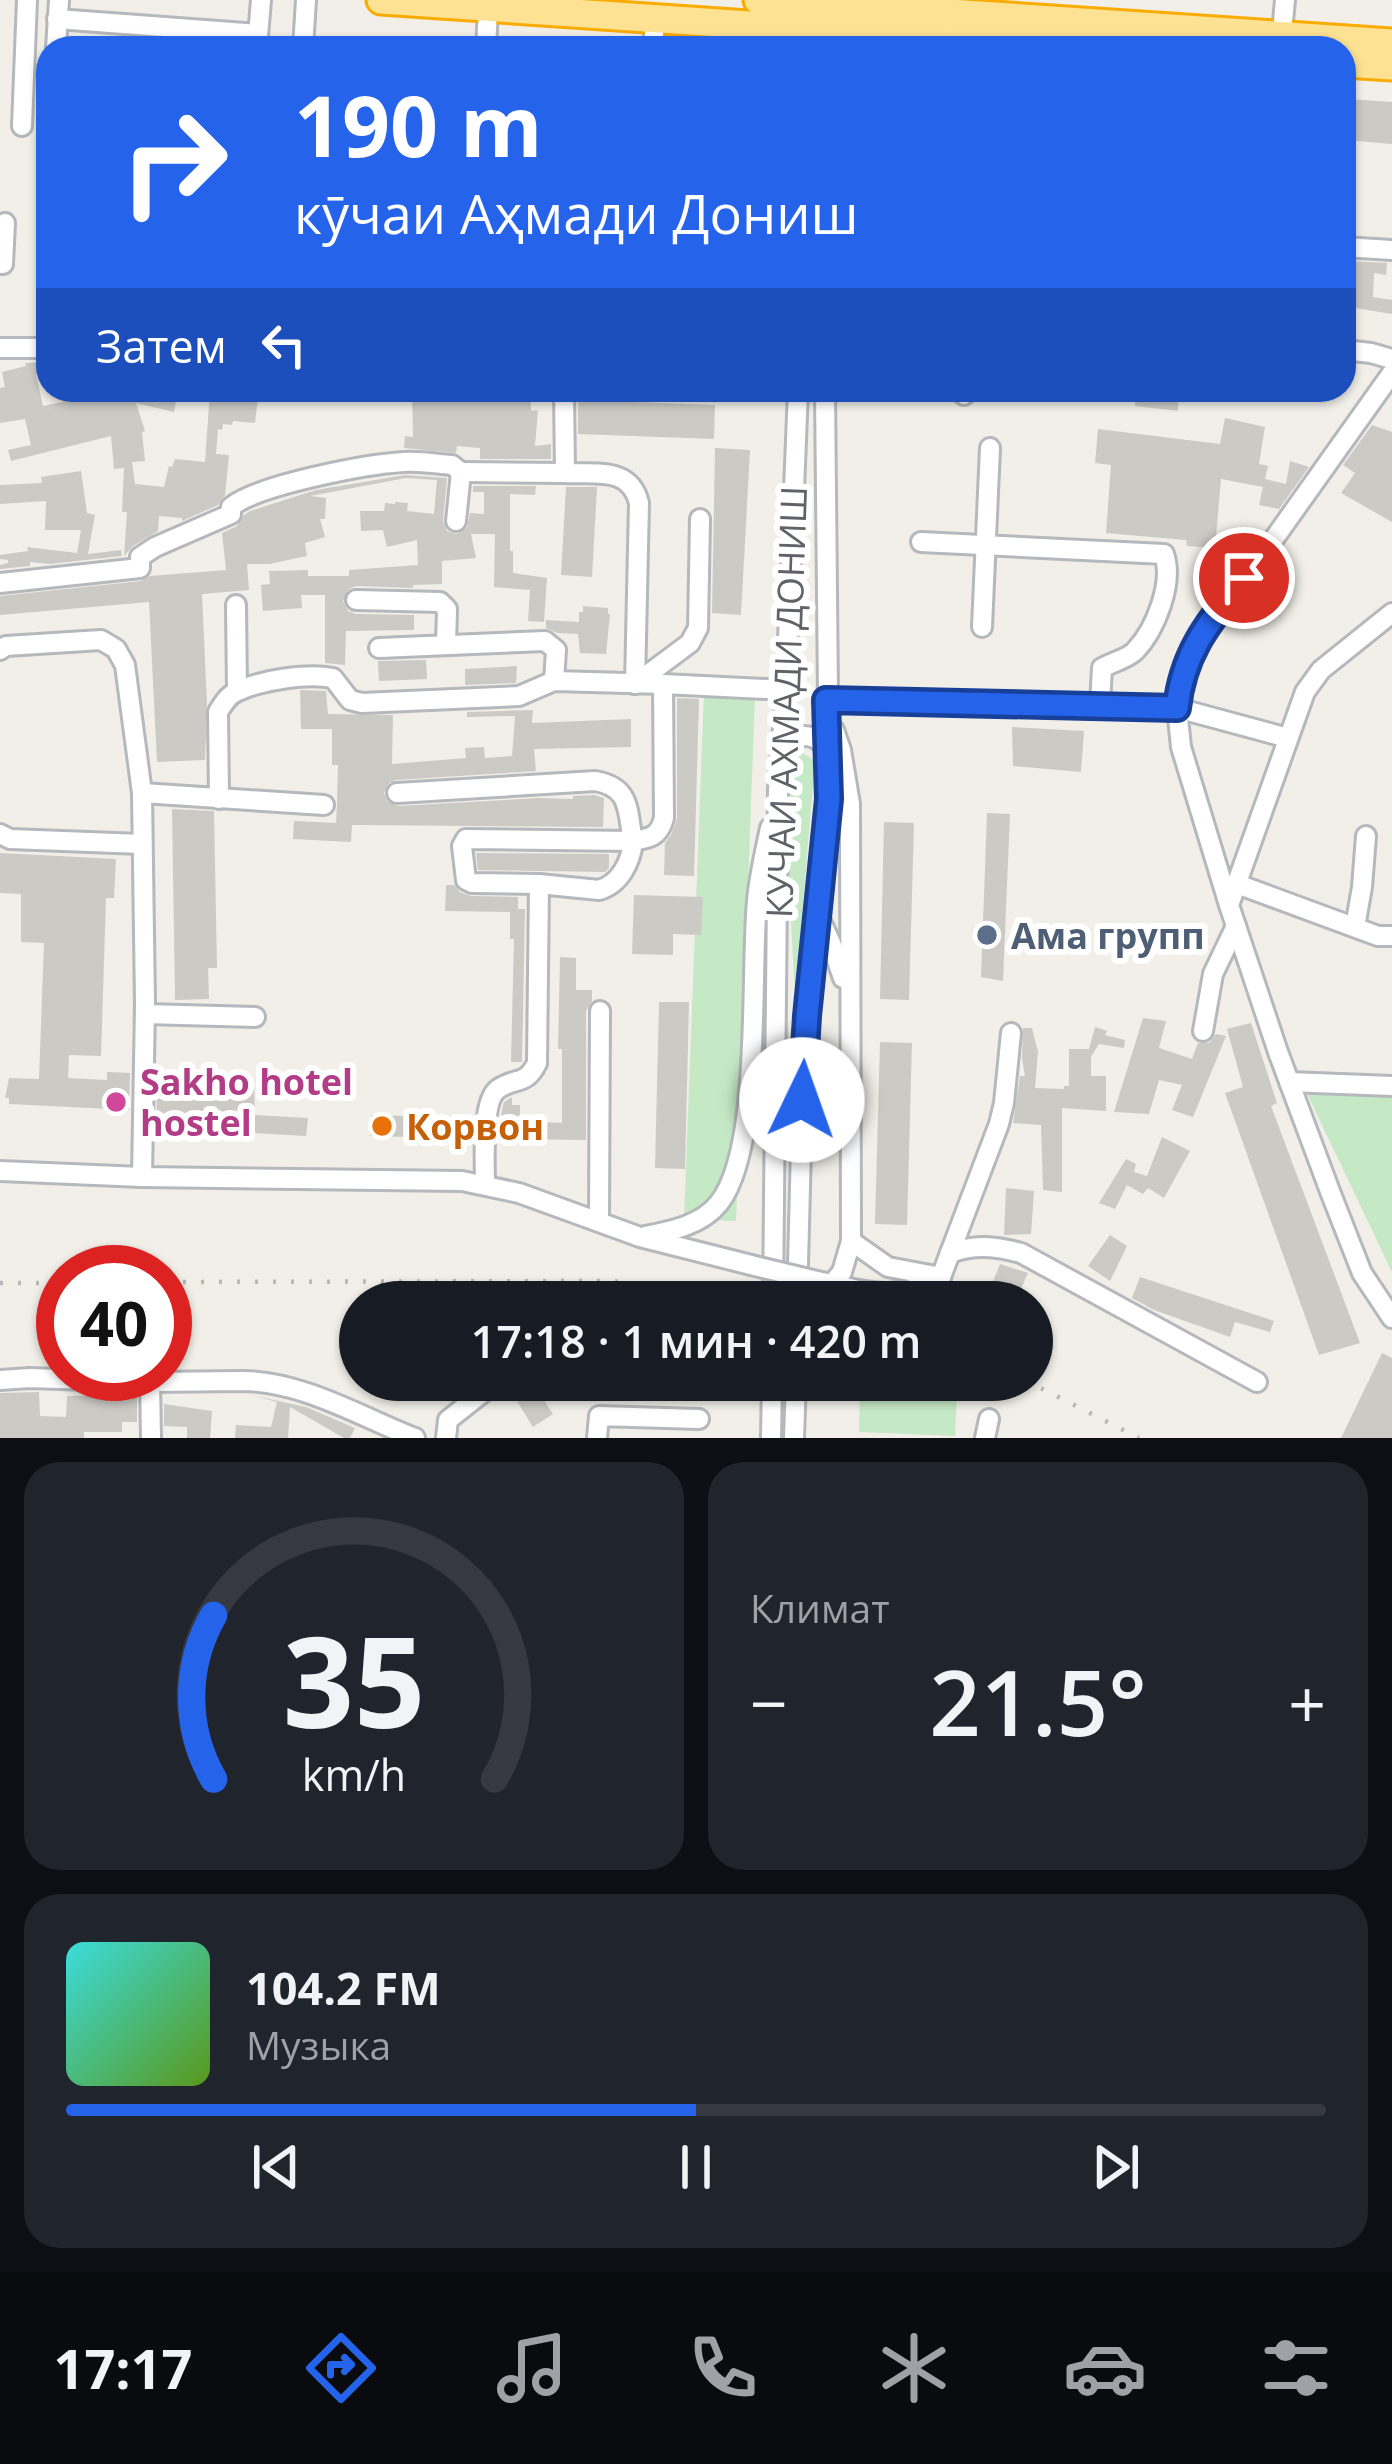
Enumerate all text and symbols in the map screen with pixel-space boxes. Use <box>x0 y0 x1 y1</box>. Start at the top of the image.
text: 190 m <box>294 67 542 182</box>
icon: right <box>96 84 252 240</box>
text: кӯчаи Аҳмади Дониш <box>294 176 859 250</box>
icon: left <box>251 312 317 378</box>
text: Затем <box>96 315 227 376</box>
street label: КУЧАИ АХМАДИ ДОНИШ <box>754 485 818 919</box>
pin <box>1193 527 1295 629</box>
icon: arrive <box>1211 545 1277 611</box>
place label: Ама групп <box>1011 911 1205 960</box>
marker: Ама групп <box>974 922 1000 948</box>
position arrow <box>739 1037 865 1163</box>
place label: Sakho hotel hostel <box>140 1057 353 1147</box>
marker: Sakho hotel hostel <box>103 1089 129 1115</box>
place label: Корвон <box>406 1102 544 1151</box>
marker: Корвон <box>369 1113 395 1139</box>
speed limit sign: 40 <box>36 1245 192 1401</box>
text: 17:18 · 1 мин · 420 m <box>470 1310 922 1371</box>
text: Климат <box>750 1581 890 1634</box>
text: 35 <box>283 1595 425 1765</box>
text: 21.5° <box>929 1640 1147 1762</box>
text: − <box>750 1657 788 1747</box>
text: + <box>1288 1657 1326 1747</box>
text: km/h <box>302 1745 406 1804</box>
text: 104.2 FM <box>246 1957 441 2018</box>
text: Музыка <box>246 2018 391 2071</box>
icon: previous <box>243 2134 309 2200</box>
icon: pause <box>663 2134 729 2200</box>
icon: next <box>1083 2134 1149 2200</box>
icon: directions <box>299 2326 383 2410</box>
icon: music <box>490 2326 574 2410</box>
icon: phone <box>681 2326 765 2410</box>
icon: climate <box>872 2326 956 2410</box>
icon: car <box>1063 2326 1147 2410</box>
icon: filters <box>1254 2326 1338 2410</box>
text: 17:17 <box>54 2331 192 2405</box>

